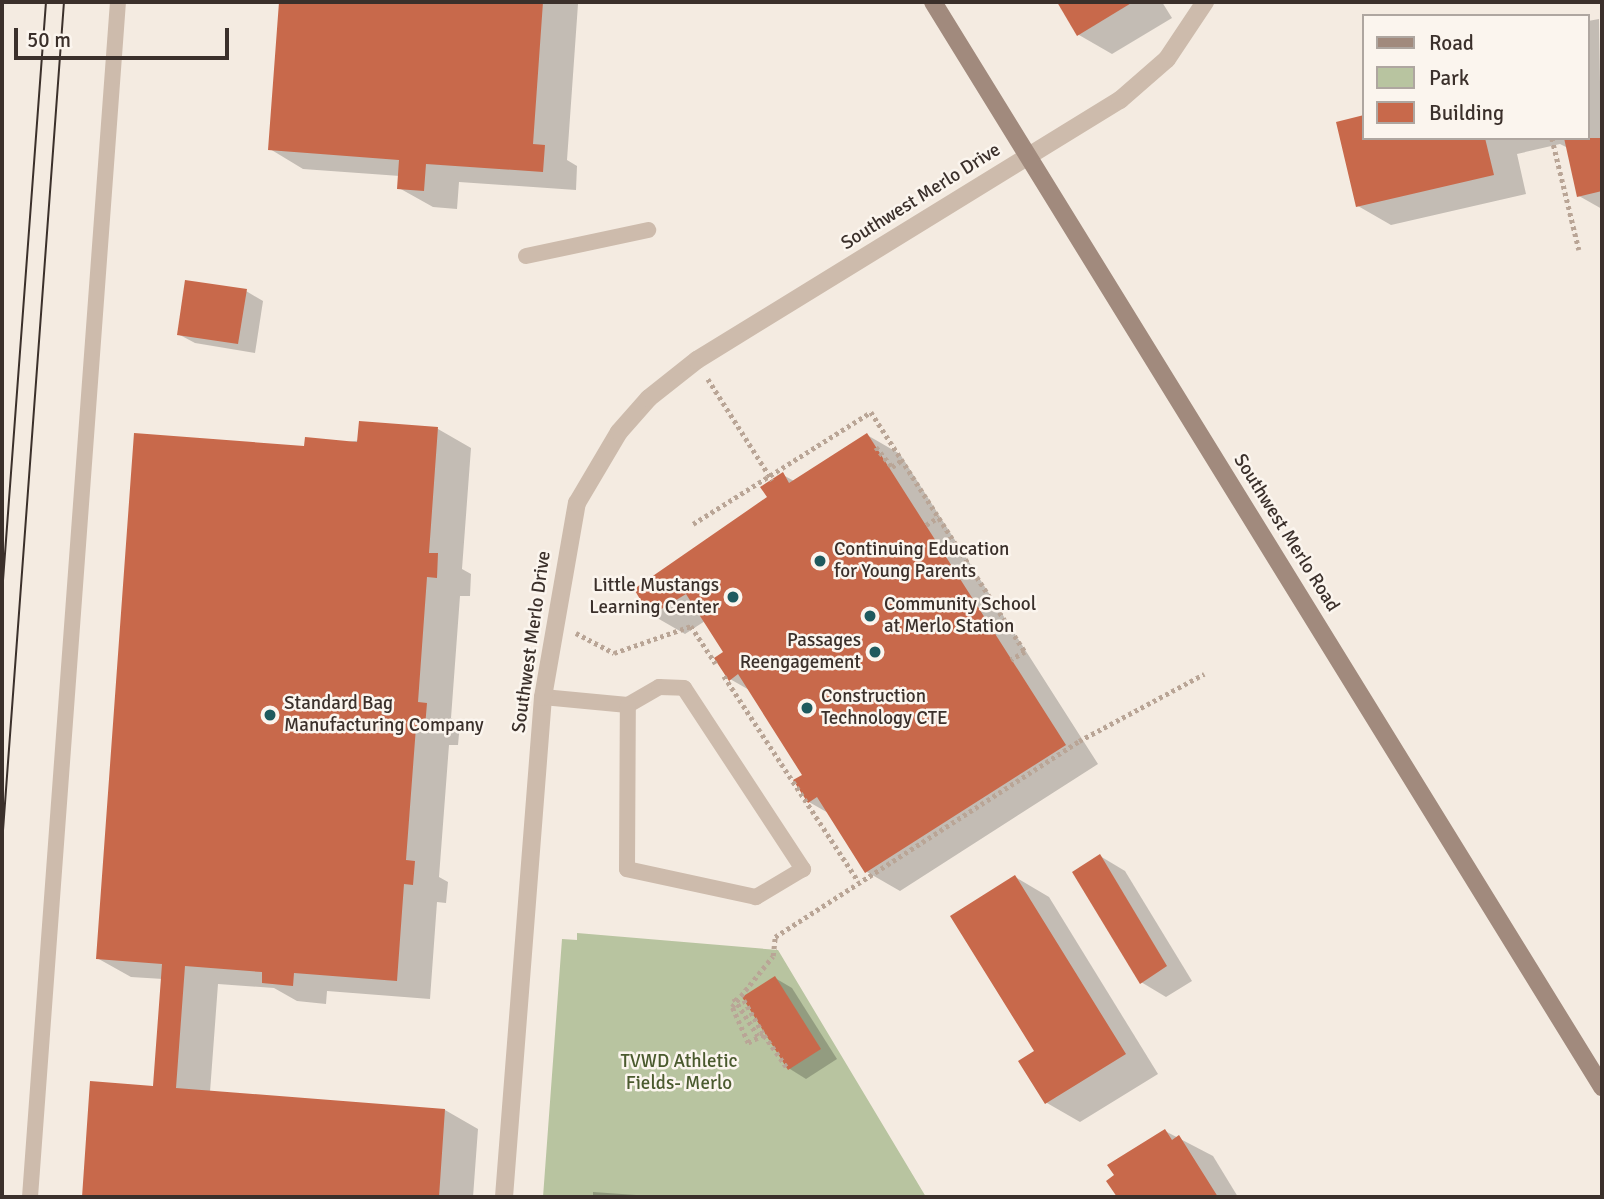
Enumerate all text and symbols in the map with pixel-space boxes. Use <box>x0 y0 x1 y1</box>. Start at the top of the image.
scale bar <box>18 14 233 58</box>
legend <box>1362 14 1590 140</box>
text: 50 m <box>27 27 71 53</box>
text: Road <box>1429 30 1474 56</box>
text: Park <box>1429 65 1469 91</box>
text: Building <box>1429 100 1504 126</box>
street label: Southwest Merlo Drive <box>837 139 1005 255</box>
street label: Southwest Merlo Road <box>1228 450 1344 616</box>
place label: Continuing Education for Young Parents <box>834 539 1009 583</box>
street label: Southwest Merlo Drive <box>508 550 556 734</box>
marker: Continuing Education for Young Parents <box>812 553 828 569</box>
place label: Little Mustangs Learning Center <box>589 575 719 619</box>
marker: Little Mustangs Learning Center <box>725 589 741 605</box>
place label: Community School at Merlo Station <box>884 594 1036 638</box>
marker: Community School at Merlo Station <box>862 608 878 624</box>
place label: Passages Reengagement <box>740 630 861 674</box>
marker: Passages Reengagement <box>867 644 883 660</box>
place label: Construction Technology CTE <box>821 686 948 730</box>
place label: Standard Bag Manufacturing Company <box>284 693 484 737</box>
marker: Construction Technology CTE <box>799 700 815 716</box>
marker: Standard Bag Manufacturing Company <box>262 707 278 723</box>
park label: TVWD Athletic Fields- Merlo <box>621 1051 737 1095</box>

